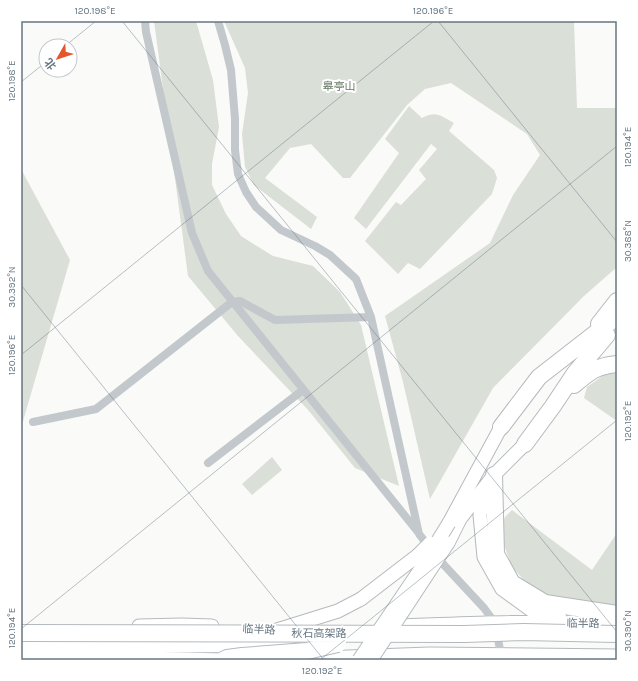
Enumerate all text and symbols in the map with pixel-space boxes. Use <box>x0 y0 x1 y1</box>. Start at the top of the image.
text: 120.198°E <box>74 5 116 17</box>
text: 120.196°E <box>413 5 453 17</box>
north arrow <box>38 38 78 78</box>
text: 北 <box>42 56 59 72</box>
text: 120.198°E <box>6 60 18 102</box>
park label: 皋亭山 <box>323 80 356 93</box>
text: 120.194°E <box>622 127 634 167</box>
text: 30.388°N <box>622 220 634 262</box>
text: 30.392°N <box>6 266 18 308</box>
text: 120.196°E <box>6 335 18 375</box>
text: 120.192°E <box>622 401 634 441</box>
text: 120.194°E <box>6 608 18 648</box>
text: 30.390°N <box>622 610 634 652</box>
street label: 临半路 <box>566 617 600 630</box>
street label: 临半路 <box>242 622 276 637</box>
street label: 秋石高架路 <box>292 627 347 640</box>
text: 120.192°E <box>302 665 342 677</box>

